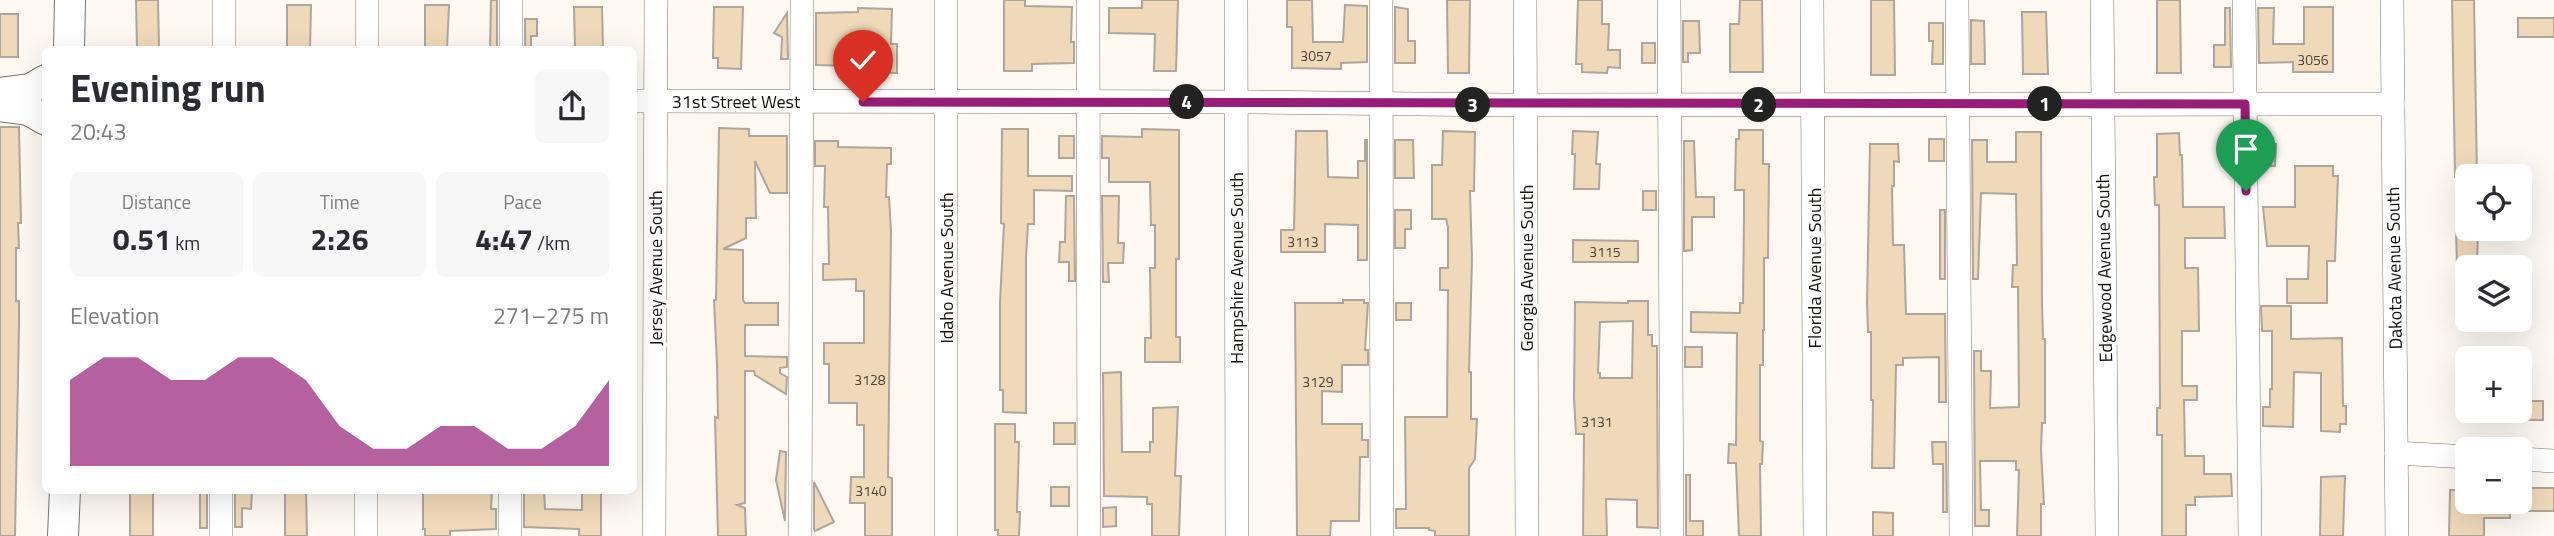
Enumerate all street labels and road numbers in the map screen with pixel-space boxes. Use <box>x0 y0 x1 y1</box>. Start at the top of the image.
street label: 31st Street West <box>672 88 801 115</box>
street label: Hampshire Avenue South <box>1223 172 1250 364</box>
street label: Edgewood Avenue South <box>2089 173 2119 363</box>
street label: Georgia Avenue South <box>1513 184 1540 352</box>
street label: Dakota Avenue South <box>2379 186 2409 350</box>
street label: Florida Avenue South <box>1801 188 1828 348</box>
street label: Jersey Avenue South <box>642 190 669 346</box>
street label: Idaho Avenue South <box>933 192 960 344</box>

